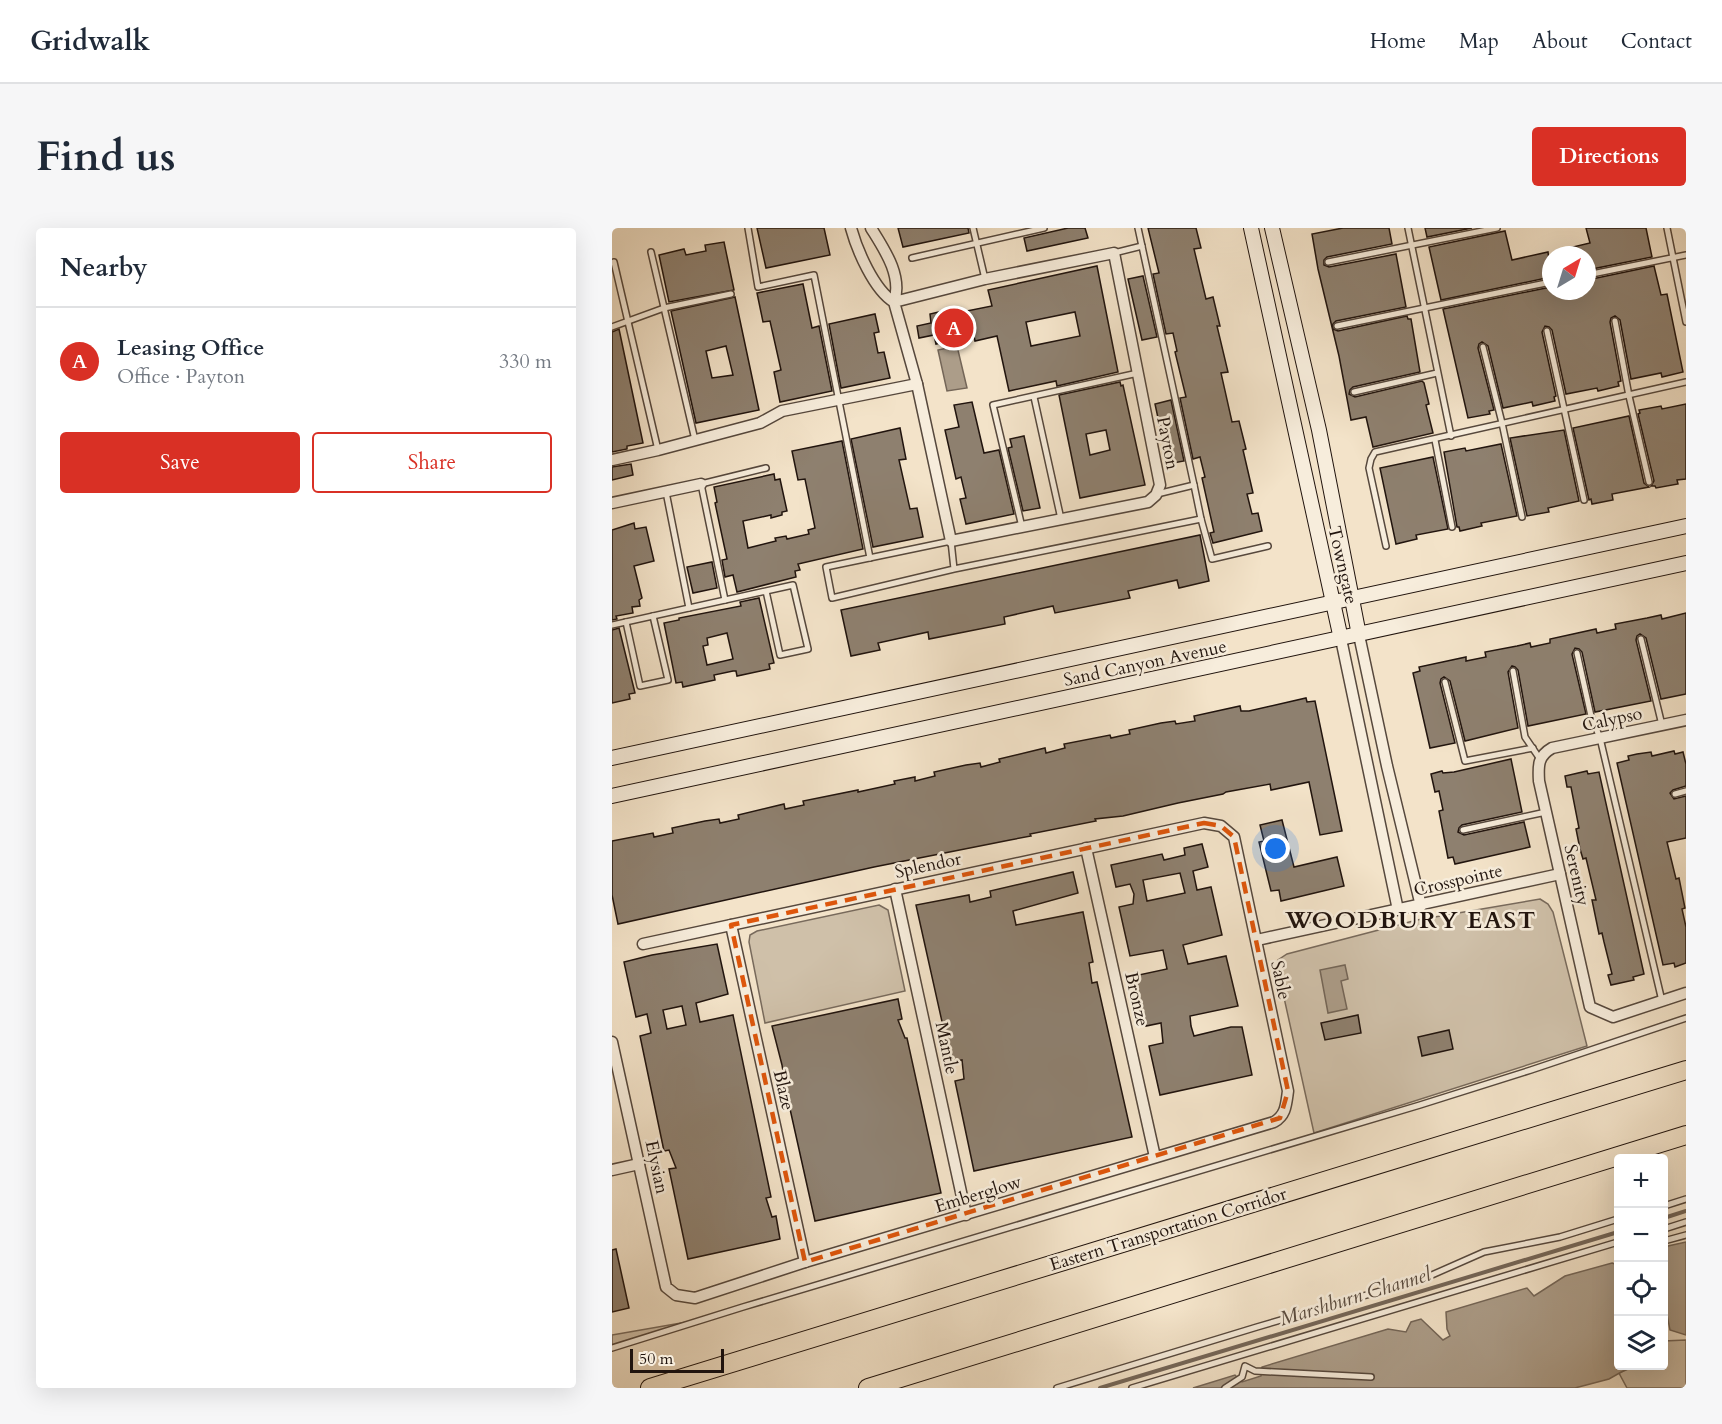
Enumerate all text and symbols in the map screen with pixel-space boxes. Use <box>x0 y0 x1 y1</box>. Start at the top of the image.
text: Gridwalk <box>30 22 150 60</box>
text: Home <box>1370 27 1426 56</box>
text: Map <box>1459 27 1499 56</box>
text: About <box>1532 27 1588 56</box>
text: Contact <box>1621 27 1692 56</box>
button: Directions <box>1532 127 1686 186</box>
text: Find us <box>36 128 176 185</box>
north arrow <box>1542 246 1596 300</box>
text: Nearby <box>60 250 148 285</box>
pin: A <box>934 306 974 350</box>
text: Leasing Office <box>117 333 264 363</box>
text: A <box>72 348 87 375</box>
text: 330 m <box>499 348 552 375</box>
text: Office · Payton <box>117 363 245 390</box>
street label: Payton <box>1150 414 1185 473</box>
button: Save <box>60 432 300 493</box>
button: Share <box>312 432 552 493</box>
street label: Towngate <box>1321 524 1364 607</box>
street label: Sand Canyon Avenue <box>1061 634 1229 693</box>
street label: Calypso <box>1580 701 1645 738</box>
your location <box>1261 834 1290 863</box>
street label: Serenity <box>1557 842 1596 909</box>
street label: Splendor <box>893 846 964 885</box>
street label: Crosspointe <box>1411 858 1505 903</box>
district label: WOODBURY EAST <box>1284 904 1537 937</box>
street label: Sable <box>1264 958 1297 1002</box>
street label: Bronze <box>1118 970 1155 1029</box>
street label: Mantle <box>929 1019 964 1077</box>
street label: Blaze <box>767 1067 800 1113</box>
street label: Elysian <box>639 1138 675 1197</box>
map controls <box>1614 1154 1668 1370</box>
button: + <box>1614 1154 1668 1208</box>
street label: Emberglow <box>932 1169 1025 1220</box>
street label: Eastern Transportation Corridor <box>1047 1181 1290 1277</box>
button: − <box>1614 1208 1668 1262</box>
water label: Marshburn Channel <box>1276 1260 1435 1332</box>
button: locate <box>1614 1262 1668 1316</box>
button: layers <box>1614 1316 1668 1370</box>
scale bar <box>630 1346 724 1374</box>
text: 50 m <box>639 1348 673 1370</box>

